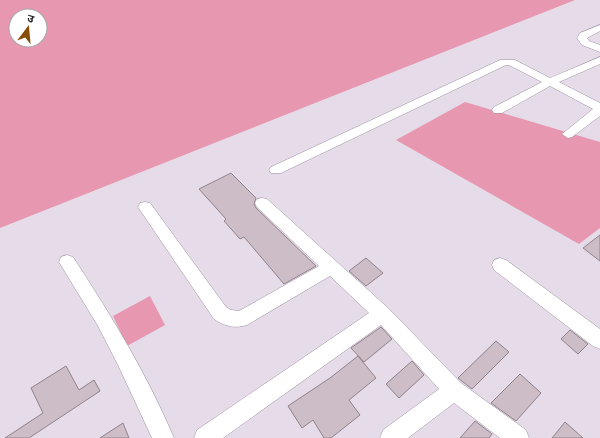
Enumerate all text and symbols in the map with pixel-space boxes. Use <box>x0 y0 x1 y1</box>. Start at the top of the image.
north arrow <box>8 8 48 48</box>
text: उ <box>26 11 36 26</box>

